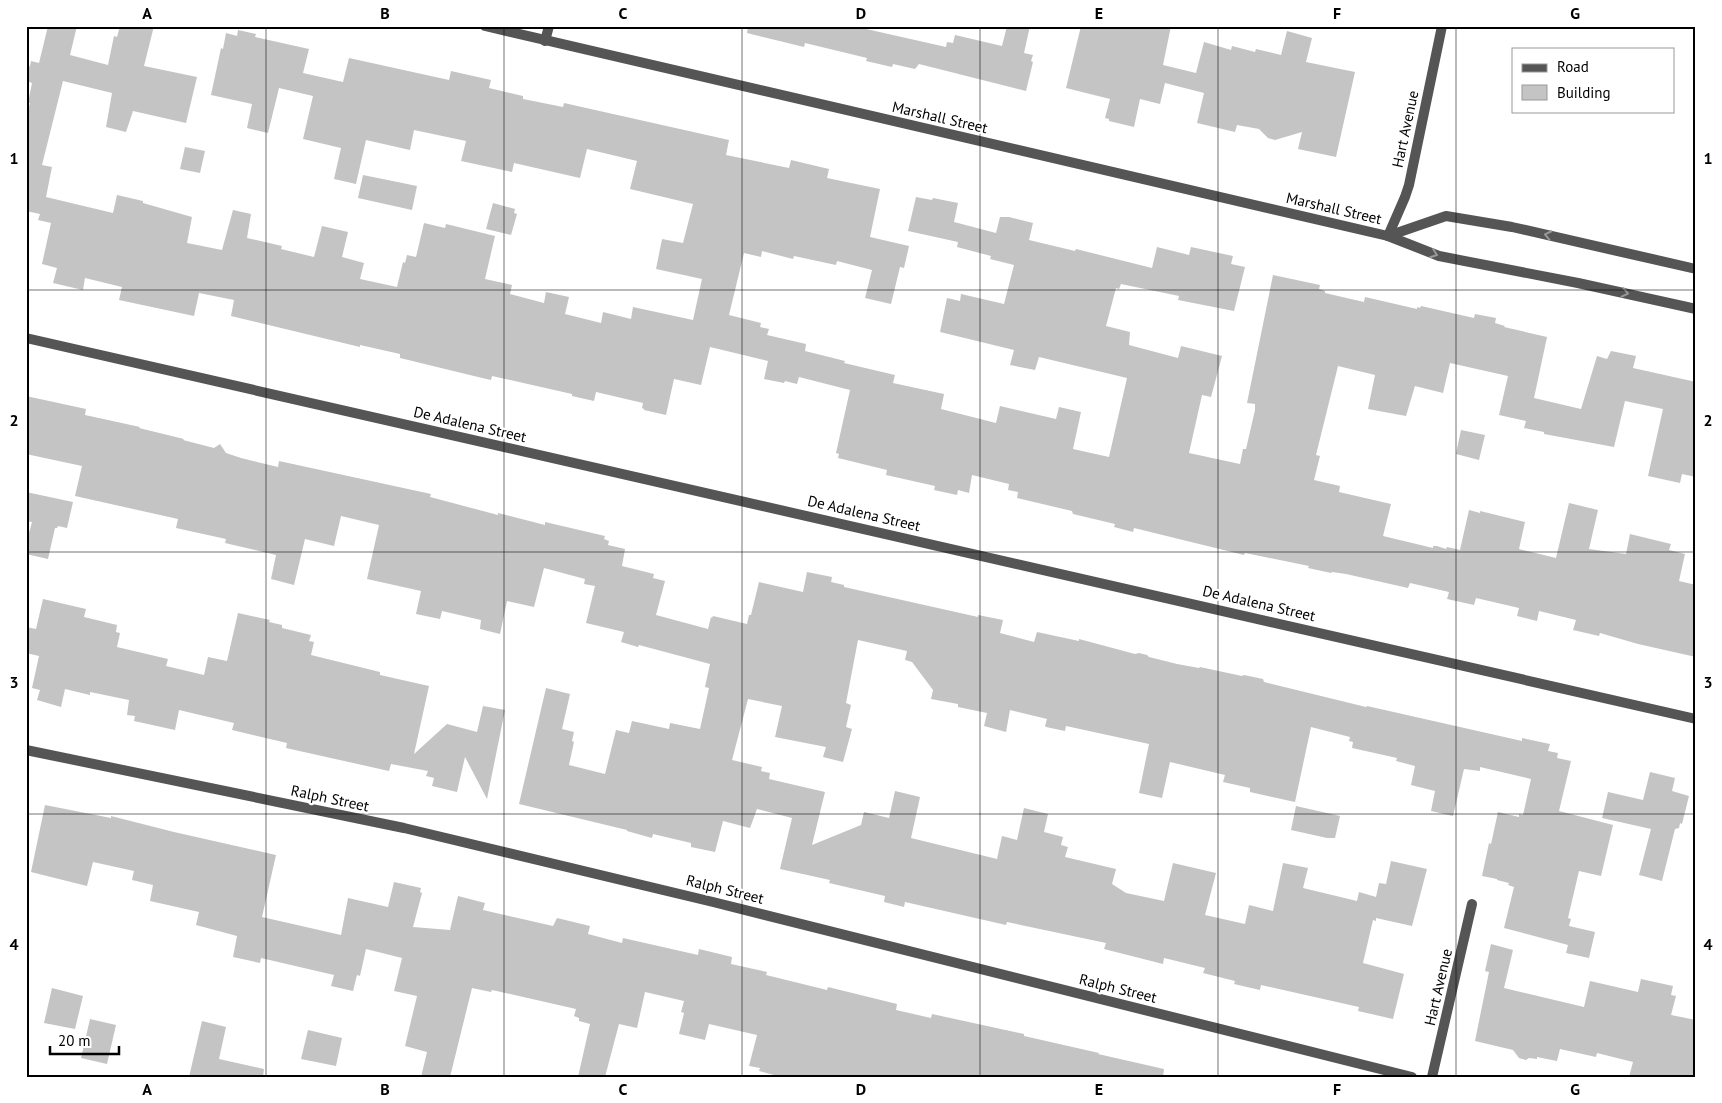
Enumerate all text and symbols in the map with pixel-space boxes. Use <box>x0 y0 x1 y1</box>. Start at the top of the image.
text: A <box>142 3 152 23</box>
text: B <box>380 3 390 23</box>
text: C <box>619 3 628 23</box>
text: D <box>856 3 866 23</box>
text: E <box>1095 3 1103 23</box>
text: F <box>1333 3 1341 23</box>
text: G <box>1570 3 1580 23</box>
legend <box>1512 48 1674 112</box>
text: Road <box>1557 57 1589 76</box>
text: Building <box>1557 83 1611 102</box>
street label: Hart Avenue <box>1388 89 1422 169</box>
street label: Marshall Street <box>890 97 990 137</box>
text: 1 <box>9 148 19 168</box>
text: 1 <box>1703 148 1713 168</box>
street label: Marshall Street <box>1284 188 1384 228</box>
one-way arrow <box>1544 230 1553 241</box>
one-way arrow <box>1429 248 1438 258</box>
one-way arrow <box>1621 287 1630 298</box>
street label: De Adalena Street <box>412 402 528 446</box>
text: 2 <box>9 410 19 430</box>
text: 2 <box>1703 410 1713 430</box>
street label: De Adalena Street <box>806 491 922 535</box>
street label: De Adalena Street <box>1201 581 1317 625</box>
text: 3 <box>9 672 19 692</box>
text: 3 <box>1703 672 1713 692</box>
street label: Ralph Street <box>289 780 371 816</box>
street label: Ralph Street <box>684 870 766 908</box>
text: 4 <box>9 934 19 954</box>
text: 4 <box>1703 934 1713 954</box>
street label: Hart Avenue <box>1420 947 1456 1027</box>
street label: Ralph Street <box>1077 969 1159 1007</box>
scale bar <box>50 1023 119 1055</box>
text: 20 m <box>58 1031 91 1050</box>
text: A <box>142 1079 152 1099</box>
text: B <box>380 1079 390 1099</box>
text: C <box>619 1079 628 1099</box>
text: D <box>856 1079 866 1099</box>
text: E <box>1095 1079 1103 1099</box>
text: F <box>1333 1079 1341 1099</box>
text: G <box>1570 1079 1580 1099</box>

